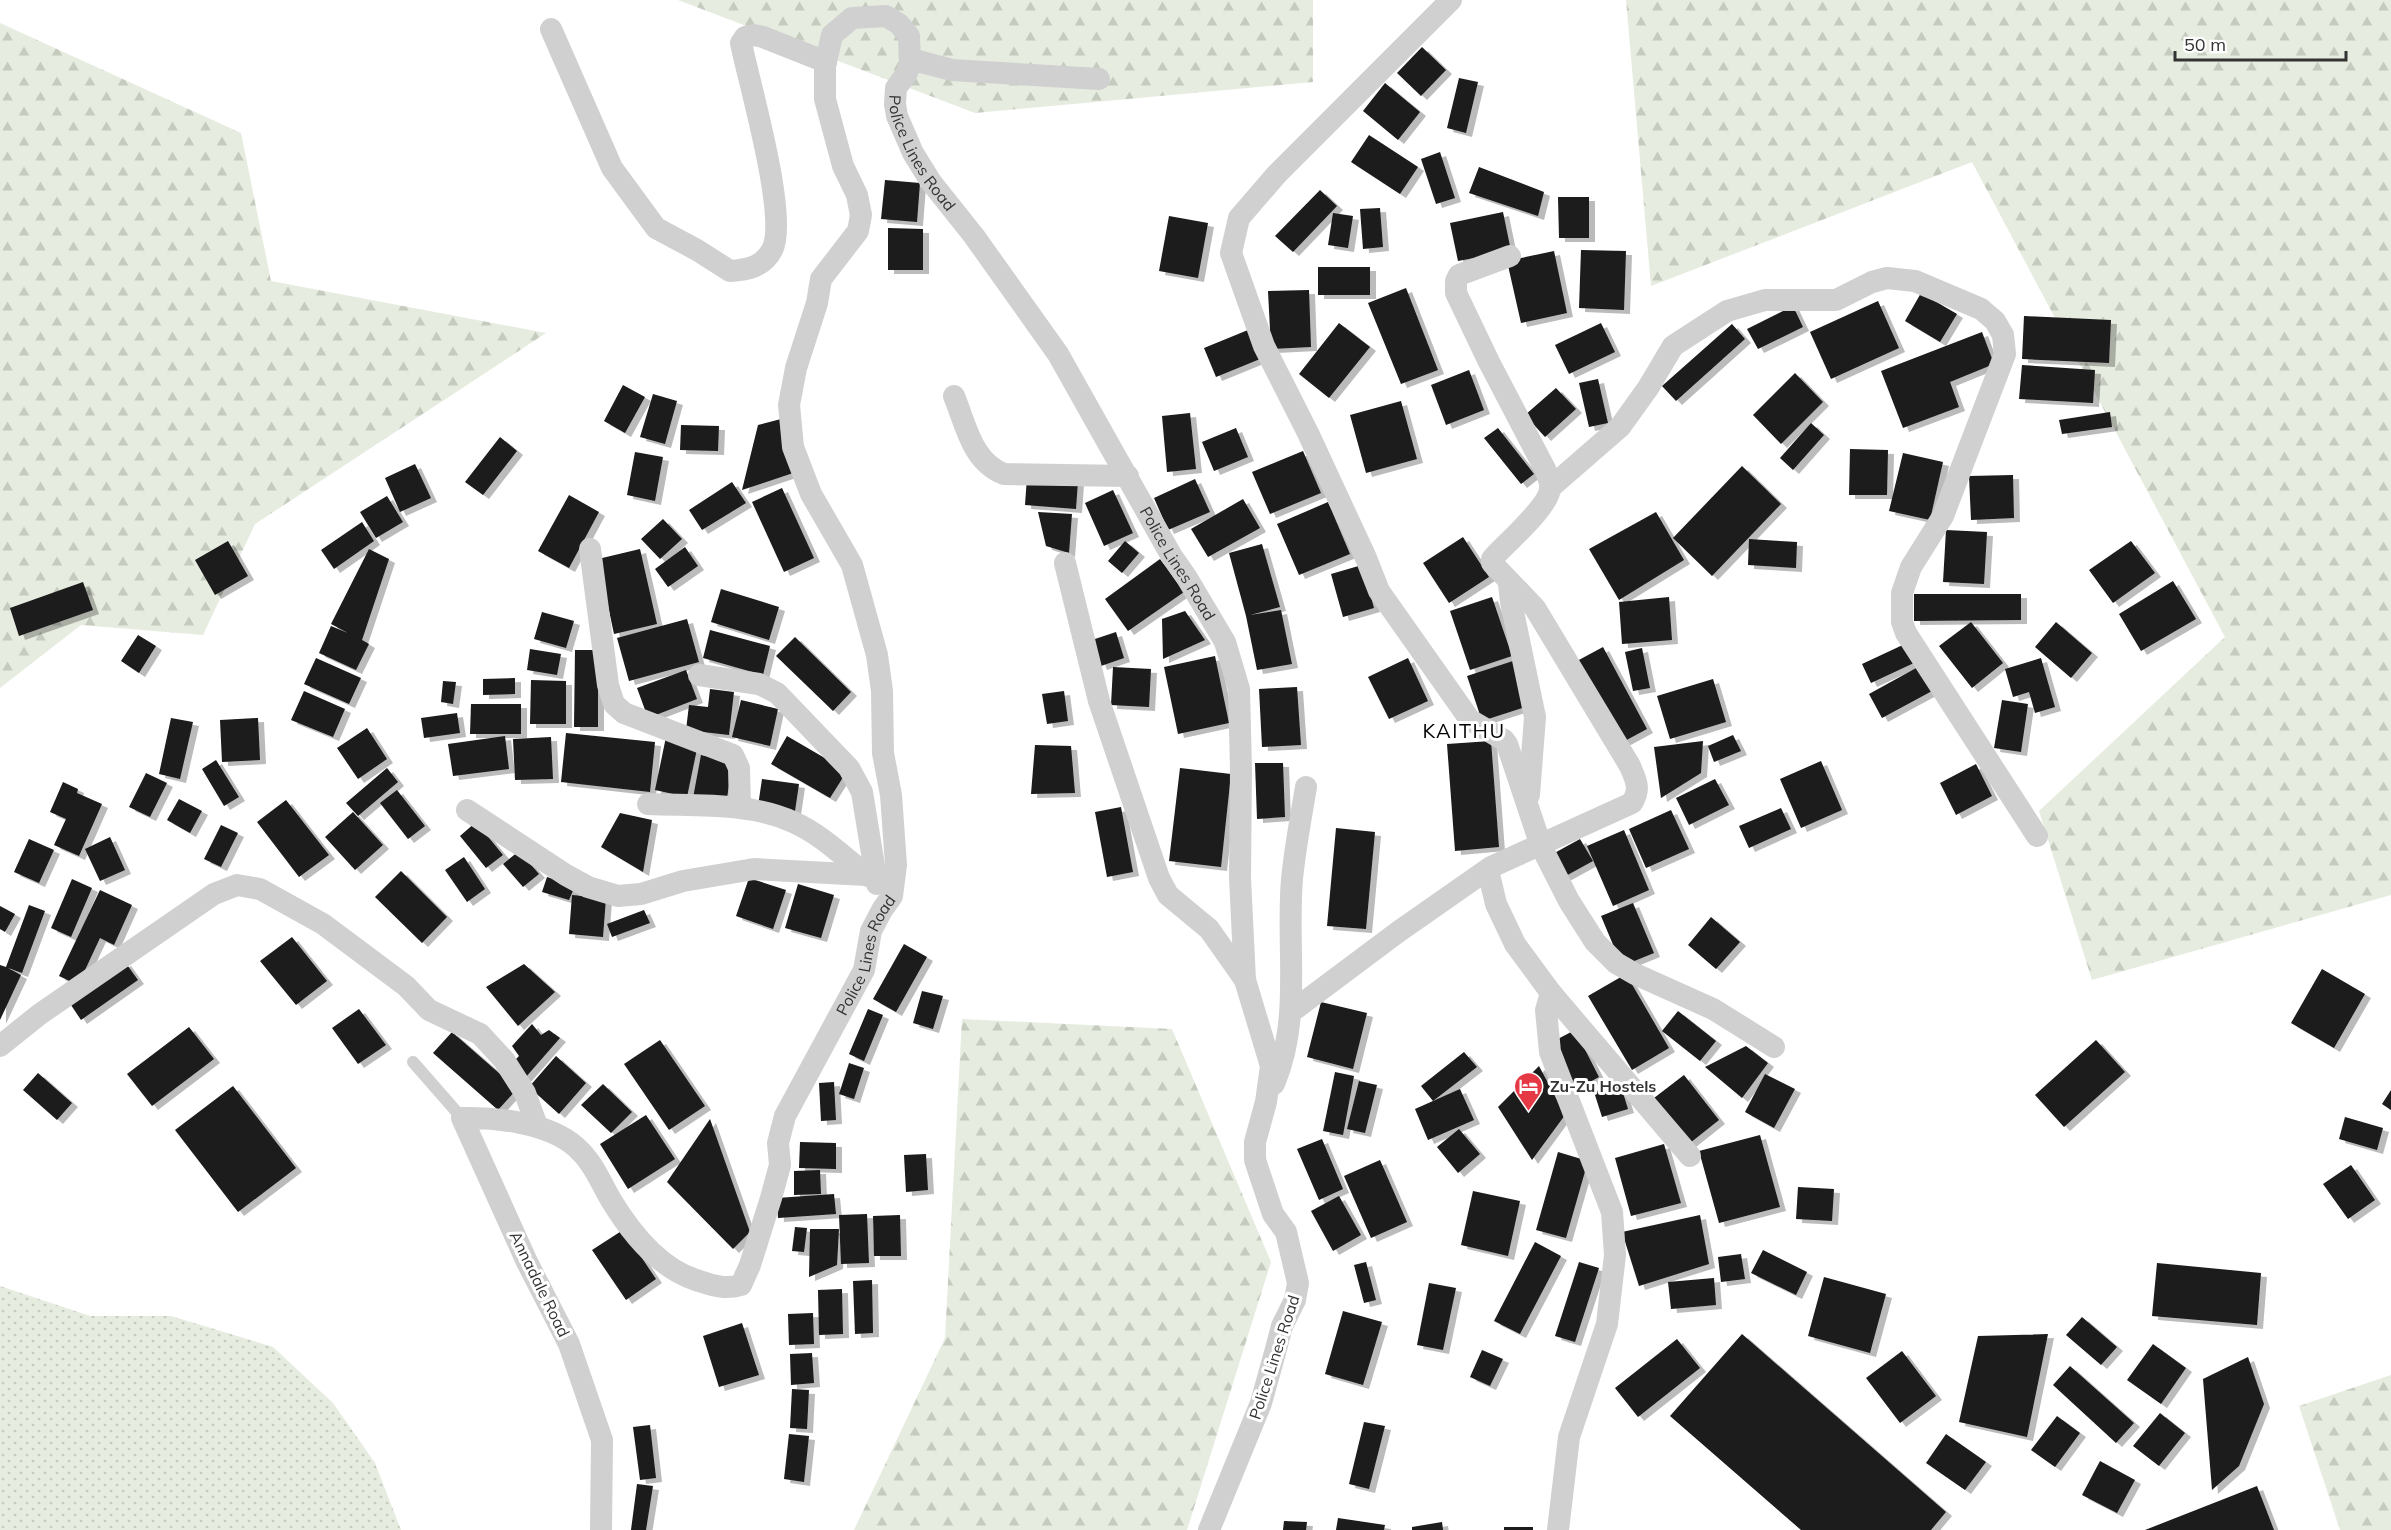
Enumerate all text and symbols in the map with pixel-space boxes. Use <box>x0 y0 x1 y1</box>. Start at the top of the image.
scale bar <box>2175 24 2346 62</box>
text: 50 m <box>2184 33 2226 56</box>
street label: Police Lines Road <box>885 94 960 215</box>
street label: Police Lines Road <box>1136 503 1220 624</box>
district label: KAITHU <box>1422 718 1506 743</box>
street label: Police Lines Road <box>832 891 900 1019</box>
hotel icon: Zu-Zu Hostels <box>1513 1070 1545 1112</box>
place label: Zu-Zu Hostels <box>1550 1076 1656 1096</box>
street label: Annadale Road <box>506 1228 574 1340</box>
street label: Police Lines Road <box>1244 1292 1304 1422</box>

